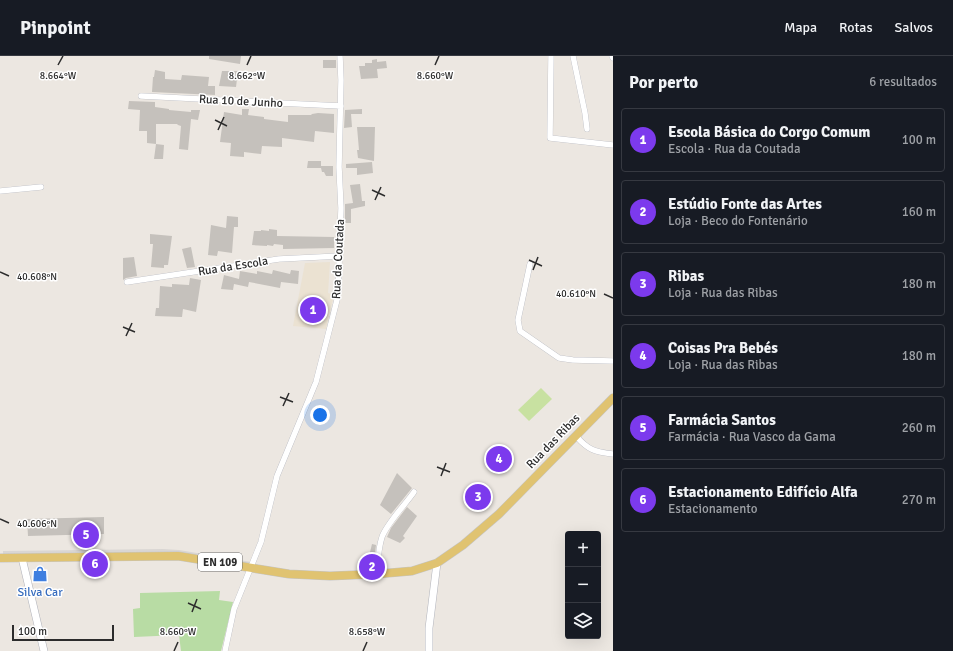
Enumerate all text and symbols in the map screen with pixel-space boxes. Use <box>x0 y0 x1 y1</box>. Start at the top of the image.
text: Pinpoint <box>20 16 91 40</box>
text: Mapa <box>784 19 817 36</box>
text: Rotas <box>839 19 873 36</box>
text: Salvos <box>895 19 933 36</box>
text: 8.664°W <box>40 70 77 82</box>
text: 8.662°W <box>229 70 266 82</box>
text: 8.660°W <box>417 70 454 82</box>
text: Por perto <box>629 72 698 93</box>
text: 6 resultados <box>869 74 937 90</box>
street label: Rua 10 de Junho <box>199 92 283 111</box>
text: Escola Básica do Corgo Comum <box>668 123 870 141</box>
text: 1 <box>639 132 647 148</box>
text: 100 m <box>902 132 936 148</box>
text: Escola · Rua da Coutada <box>668 141 801 157</box>
text: Estúdio Fonte das Artes <box>668 195 822 213</box>
text: 2 <box>639 204 647 220</box>
text: 160 m <box>902 204 936 220</box>
text: Loja · Beco do Fontenário <box>668 213 808 229</box>
street label: Rua da Coutada <box>329 219 348 299</box>
street label: Rua da Escola <box>197 254 269 279</box>
text: Ribas <box>668 267 704 285</box>
text: 40.608°N <box>17 271 57 283</box>
text: 3 <box>639 276 647 292</box>
text: 180 m <box>902 276 936 292</box>
text: Loja · Rua das Ribas <box>668 285 778 301</box>
text: 40.610°N <box>556 288 596 300</box>
pin: 1 <box>300 295 326 325</box>
text: Coisas Pra Bebés <box>668 339 778 357</box>
text: 4 <box>639 348 647 364</box>
text: 180 m <box>902 348 936 364</box>
text: Loja · Rua das Ribas <box>668 357 778 373</box>
your location <box>310 405 330 425</box>
street label: Rua das Ribas <box>523 411 583 472</box>
text: Farmácia Santos <box>668 411 776 429</box>
text: 5 <box>639 420 647 436</box>
text: 260 m <box>902 420 936 436</box>
text: Farmácia · Rua Vasco da Gama <box>668 429 836 445</box>
pin: 4 <box>486 444 512 474</box>
pin: 3 <box>465 482 491 512</box>
text: Estacionamento Edifício Alfa <box>668 483 858 501</box>
text: 6 <box>639 492 647 508</box>
text: 270 m <box>902 492 936 508</box>
text: Estacionamento <box>668 501 758 517</box>
text: 40.606°N <box>17 518 57 530</box>
pin: 5 <box>73 520 99 550</box>
map controls <box>565 531 601 639</box>
button: + <box>565 531 601 567</box>
pin: 6 <box>82 549 108 579</box>
pin: 2 <box>359 552 385 582</box>
road number: EN 109 <box>198 553 242 571</box>
shop icon: Silva Car <box>31 565 49 583</box>
button: − <box>565 567 601 603</box>
place label: Silva Car <box>17 585 63 600</box>
button: layers <box>565 603 601 639</box>
scale bar <box>12 623 114 642</box>
text: 100 m <box>18 625 47 638</box>
text: 8.660°W <box>160 626 197 638</box>
text: 8.658°W <box>349 626 386 638</box>

